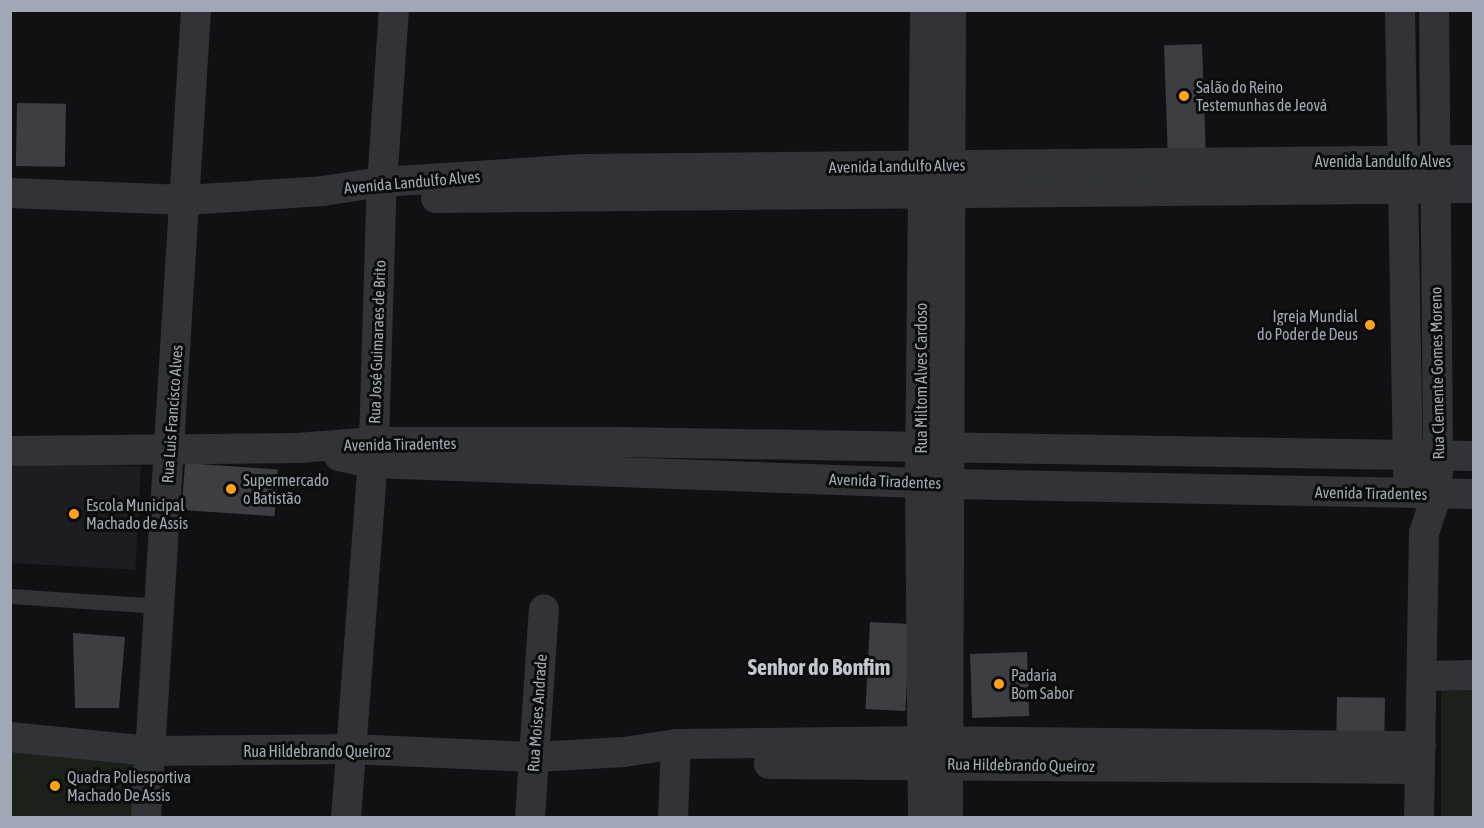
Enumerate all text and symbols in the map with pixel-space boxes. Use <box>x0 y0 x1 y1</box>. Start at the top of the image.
place label: Salão do Reino Testemunhas de Jeová <box>1196 77 1327 115</box>
marker: Salão do Reino Testemunhas de Jeová <box>1177 89 1191 103</box>
street label: Avenida Landulfo Alves <box>1315 151 1451 171</box>
street label: Avenida Landulfo Alves <box>829 155 965 177</box>
street label: Avenida Landulfo Alves <box>343 166 481 198</box>
street label: Rua José Guimaraes de Brito <box>365 260 389 424</box>
street label: Rua Clemente Gomes Moreno <box>1426 287 1448 459</box>
street label: Rua Miltom Alves Cardoso <box>911 303 931 453</box>
place label: Igreja Mundial do Poder de Deus <box>1257 306 1358 344</box>
marker: Igreja Mundial do Poder de Deus <box>1363 318 1377 332</box>
street label: Rua Luis Francisco Alves <box>158 344 186 484</box>
street label: Avenida Tiradentes <box>344 433 456 455</box>
street label: Avenida Tiradentes <box>829 469 941 493</box>
place label: Supermercado o Batistão <box>243 470 329 508</box>
marker: Supermercado o Batistão <box>224 482 238 496</box>
street label: Avenida Tiradentes <box>1315 482 1427 504</box>
place label: Escola Municipal Machado de Assis <box>86 495 188 533</box>
marker: Escola Municipal Machado de Assis <box>67 507 81 521</box>
street label: Rua Moises Andrade <box>523 654 551 772</box>
district label: Senhor do Bonfim <box>748 655 890 681</box>
place label: Padaria Bom Sabor <box>1011 665 1074 703</box>
marker: Padaria Bom Sabor <box>992 677 1006 691</box>
street label: Rua Hildebrando Queiroz <box>243 741 391 761</box>
street label: Rua Hildebrando Queiroz <box>947 754 1095 776</box>
place label: Quadra Poliesportiva Machado De Assis <box>67 767 191 805</box>
marker: Quadra Poliesportiva Machado De Assis <box>48 779 62 793</box>

